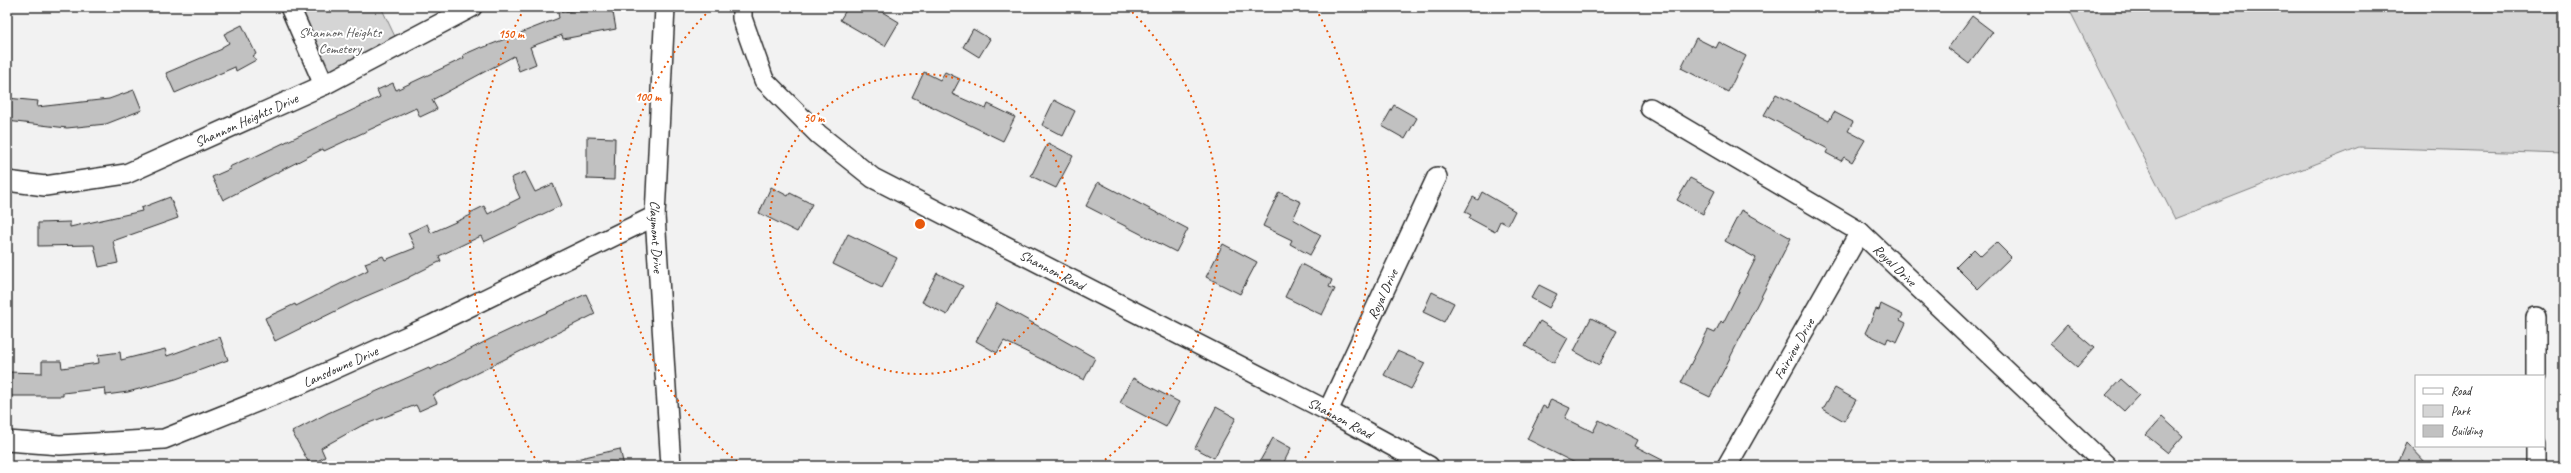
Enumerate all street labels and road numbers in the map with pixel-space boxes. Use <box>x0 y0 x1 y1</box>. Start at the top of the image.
street label: Shannon Heights Drive <box>192 89 302 151</box>
street label: Claymont Drive <box>646 200 667 275</box>
street label: Royal Drive <box>1869 241 1921 291</box>
street label: Shannon Road <box>1017 247 1090 295</box>
street label: Royal Drive <box>1364 265 1402 322</box>
street label: Fairview Drive <box>1770 314 1819 382</box>
street label: Lansdowne Drive <box>300 342 382 391</box>
street label: Shannon Road <box>1305 394 1378 444</box>

